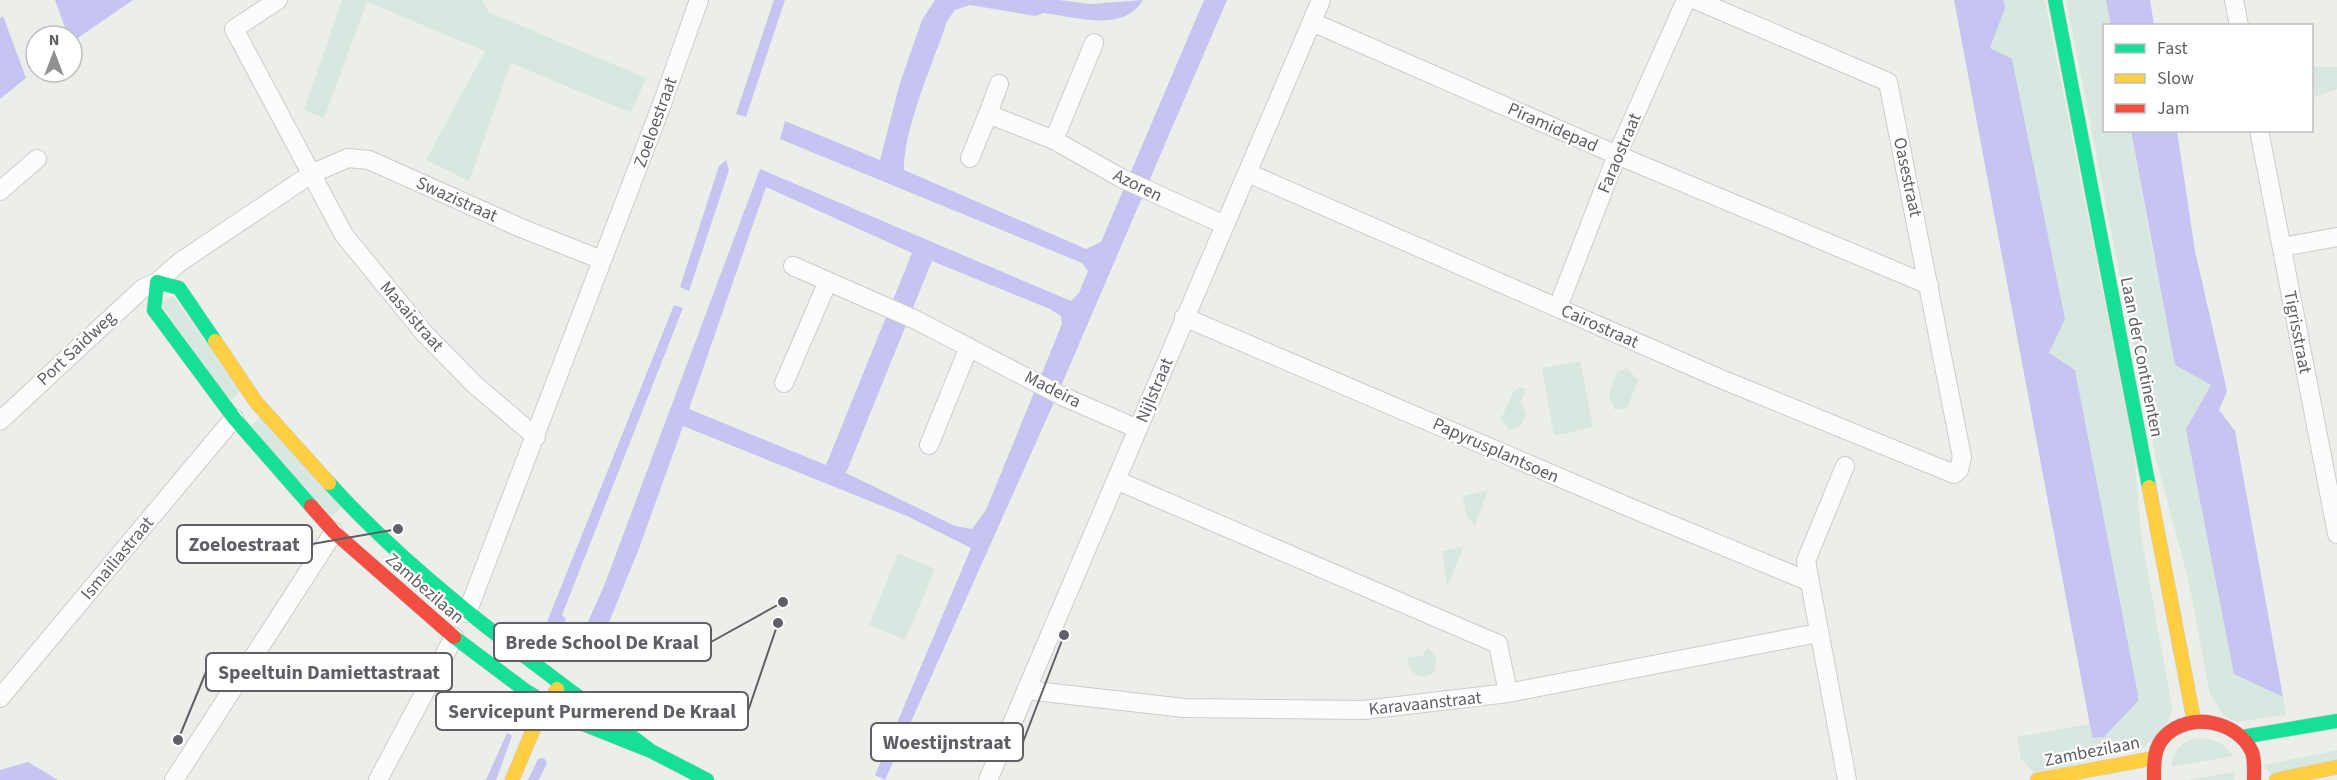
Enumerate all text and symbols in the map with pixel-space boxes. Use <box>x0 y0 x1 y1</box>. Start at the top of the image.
north arrow <box>24 24 84 84</box>
legend <box>2103 24 2313 132</box>
text: N <box>49 29 59 51</box>
text: Fast <box>2157 36 2188 61</box>
text: Slow <box>2157 66 2194 91</box>
street label: Zoeloestraat <box>628 74 683 171</box>
street label: Piramidepad <box>1504 96 1602 159</box>
text: Jam <box>2157 96 2190 121</box>
street label: Faraostraat <box>1591 109 1648 197</box>
street label: Oasestraat <box>1887 135 1928 219</box>
street label: Azoren <box>1109 163 1167 208</box>
street label: Swazistraat <box>412 170 501 228</box>
street label: Laan der Continenten <box>2114 275 2169 439</box>
street label: Masaistraat <box>374 276 449 357</box>
street label: Tigrisstraat <box>2277 288 2318 376</box>
street label: Cairostraat <box>1557 298 1643 355</box>
street label: Port Saidweg <box>32 305 121 391</box>
street label: Nijlstraat <box>1130 354 1179 426</box>
street label: Madeira <box>1020 365 1085 414</box>
street label: Papyrusplantsoen <box>1429 411 1563 490</box>
street label: Ismailiastraat <box>75 511 160 605</box>
callout: Zoeloestraat <box>177 525 312 563</box>
text: Zoeloestraat <box>188 531 300 559</box>
street label: Zambezilaan <box>380 547 469 630</box>
callout: Brede School De Kraal <box>494 623 711 661</box>
text: Brede School De Kraal <box>505 629 699 657</box>
callout: Speeltuin Damiettastraat <box>206 653 452 691</box>
text: Speeltuin Damiettastraat <box>218 659 440 687</box>
street label: Karavaanstraat <box>1367 685 1483 722</box>
callout: Servicepunt Purmerend De Kraal <box>436 692 748 730</box>
text: Servicepunt Purmerend De Kraal <box>448 698 736 726</box>
callout: Woestijnstraat <box>871 723 1023 761</box>
text: Woestijnstraat <box>883 729 1011 757</box>
street label: Zambezilaan <box>2042 730 2142 773</box>

